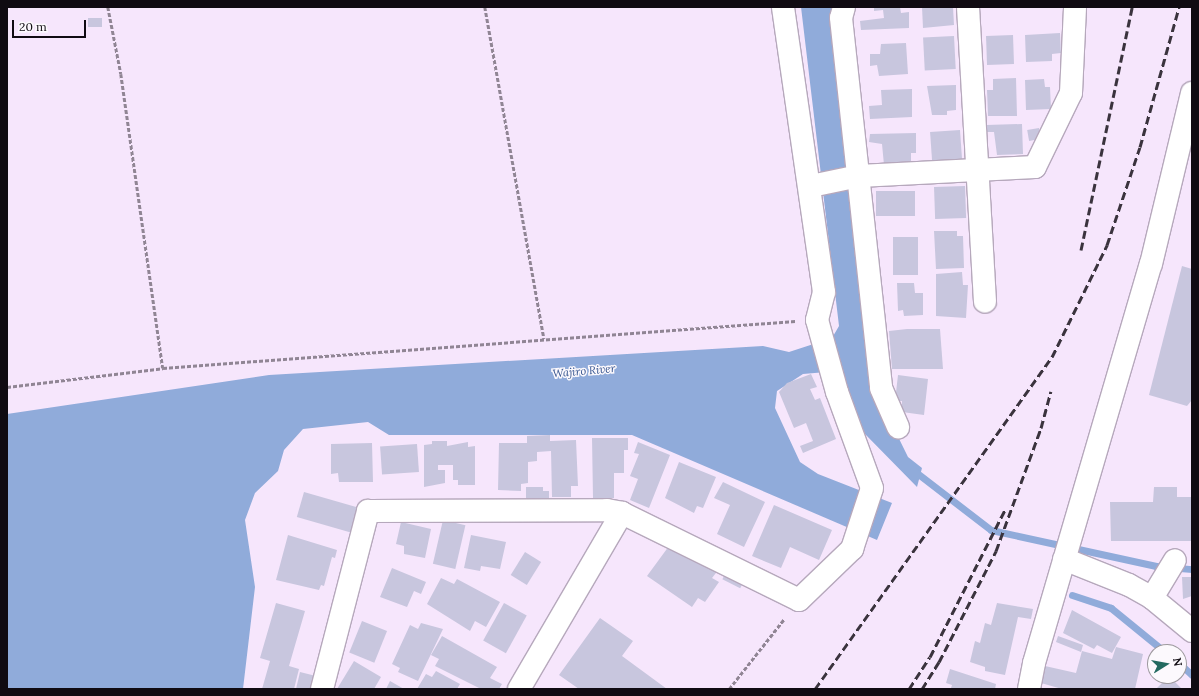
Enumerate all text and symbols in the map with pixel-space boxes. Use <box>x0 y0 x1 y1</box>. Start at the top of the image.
scale bar <box>14 12 88 38</box>
text: 20 m <box>19 19 47 34</box>
water label: Wajiro River <box>552 362 616 380</box>
north arrow <box>1147 644 1187 684</box>
text: N <box>1170 656 1185 667</box>

